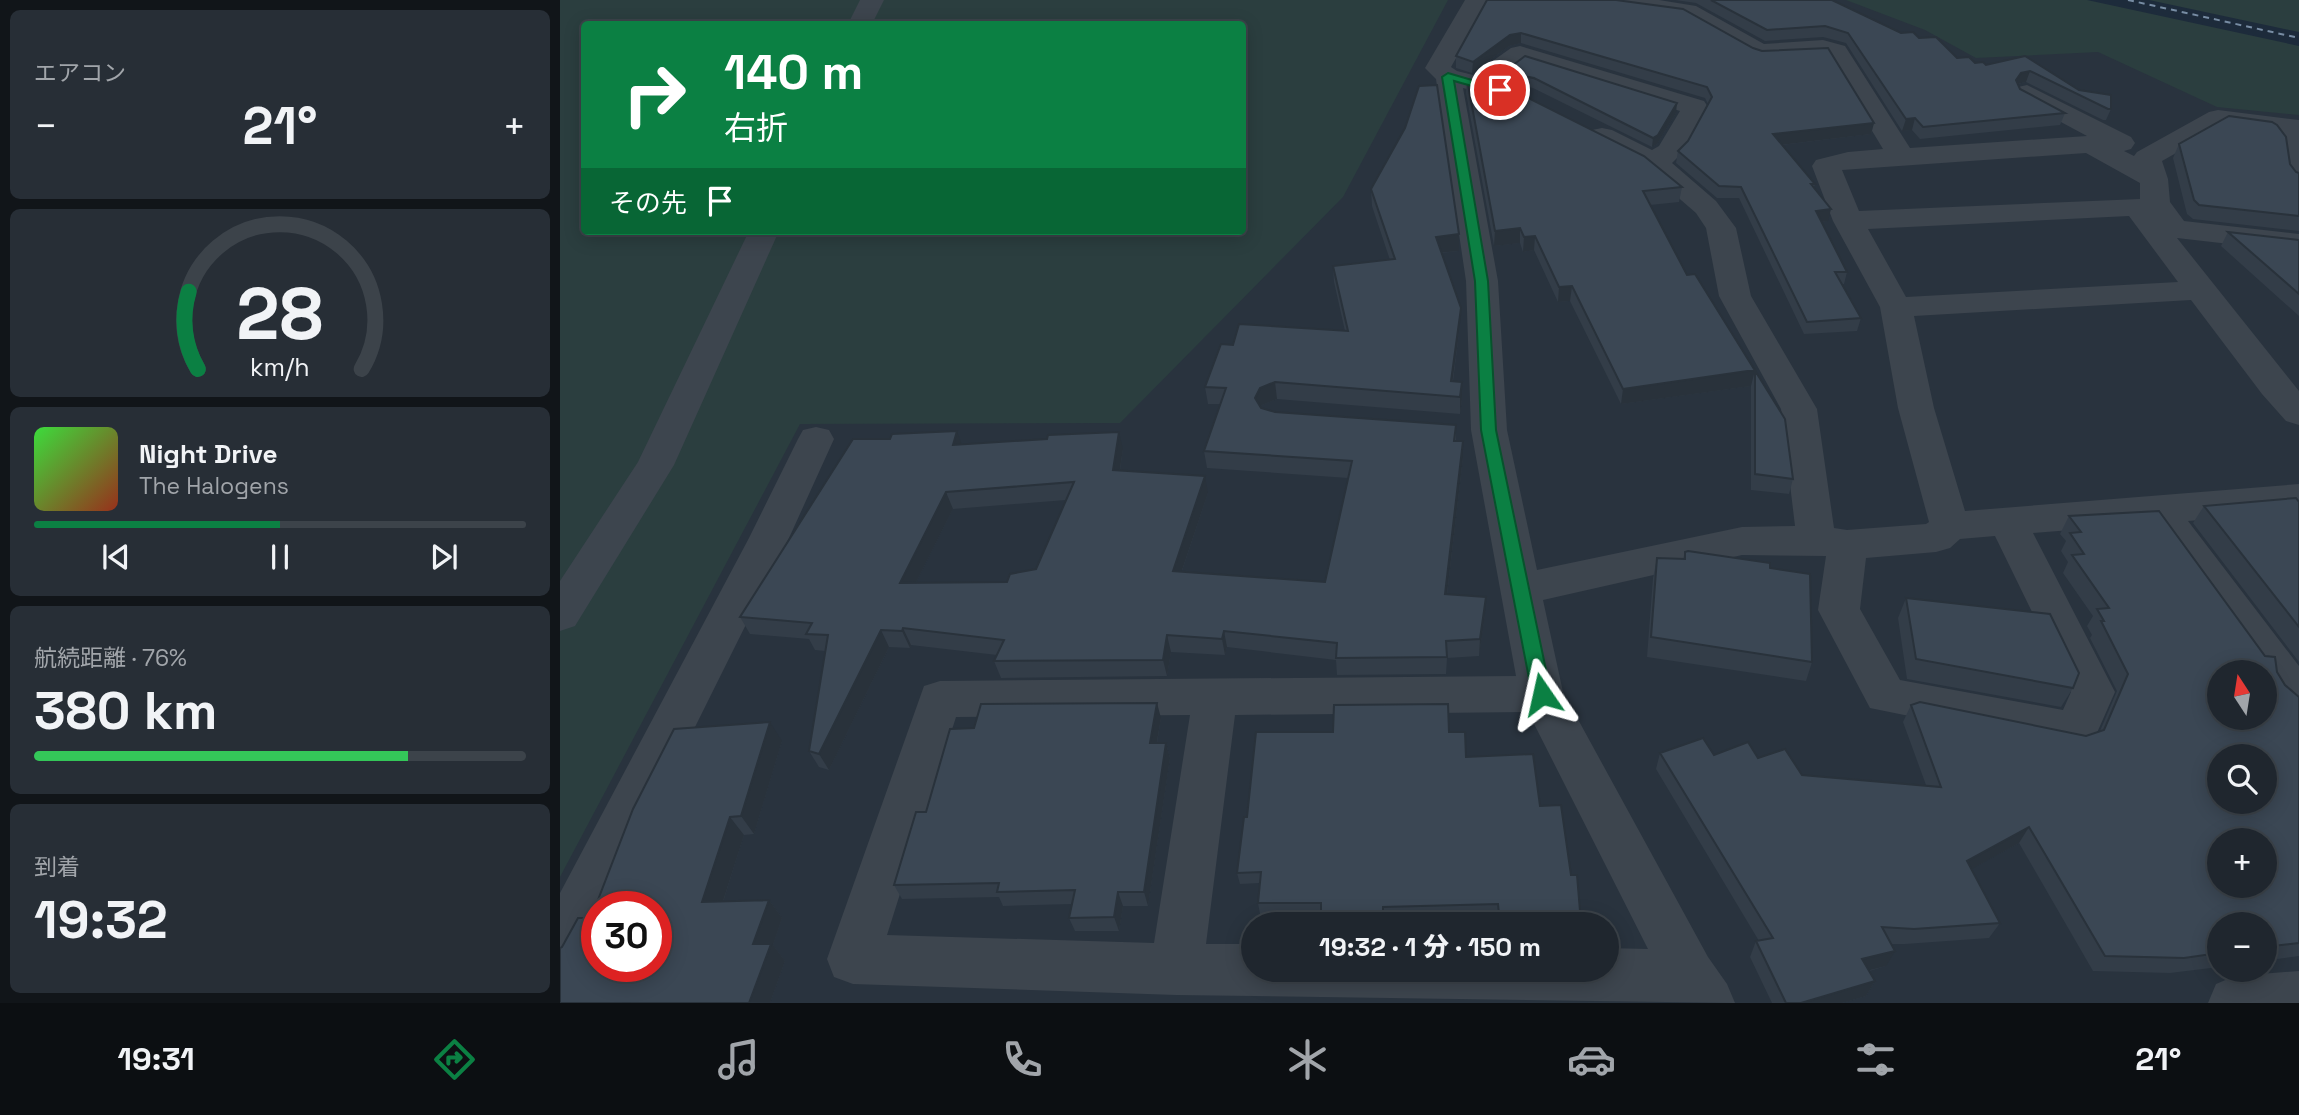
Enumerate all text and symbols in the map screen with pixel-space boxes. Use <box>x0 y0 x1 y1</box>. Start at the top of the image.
text: 140 m <box>724 41 863 103</box>
icon: right <box>609 49 700 140</box>
text: エアコン <box>34 58 126 88</box>
pin <box>1470 60 1530 120</box>
icon: arrive <box>1481 71 1519 109</box>
text: 21° <box>243 93 317 159</box>
text: − <box>34 102 58 150</box>
text: + <box>502 102 526 150</box>
text: 右折 <box>724 108 788 148</box>
icon: arrive <box>701 182 739 220</box>
text: その先 <box>609 186 687 220</box>
text: 28 <box>237 267 323 360</box>
text: km/h <box>250 351 310 383</box>
text: Night Drive <box>139 437 277 471</box>
text: The Halogens <box>139 471 289 501</box>
icon: previous <box>97 538 135 576</box>
icon: pause <box>261 538 299 576</box>
icon: next <box>425 538 463 576</box>
text: 航続距離 · 76% <box>34 643 187 673</box>
position arrow <box>1505 657 1579 731</box>
north arrow <box>2207 660 2277 730</box>
map controls <box>2207 660 2277 982</box>
text: 380 km <box>34 678 217 744</box>
button: search <box>2207 744 2277 814</box>
button: + <box>2207 828 2277 898</box>
text: 到着 <box>34 852 80 882</box>
text: 19:32 <box>34 887 168 953</box>
speed limit sign: 30 <box>581 891 672 982</box>
button: − <box>2207 912 2277 982</box>
text: 19:32 · 1 分 · 150 m <box>1319 930 1541 964</box>
icon: directions <box>430 1035 479 1084</box>
icon: music <box>714 1035 763 1084</box>
icon: phone <box>998 1035 1047 1084</box>
icon: climate <box>1283 1035 1332 1084</box>
icon: car <box>1567 1035 1616 1084</box>
icon: filters <box>1851 1035 1900 1084</box>
text: 19:31 <box>118 1039 195 1079</box>
text: 21° <box>2135 1039 2181 1079</box>

